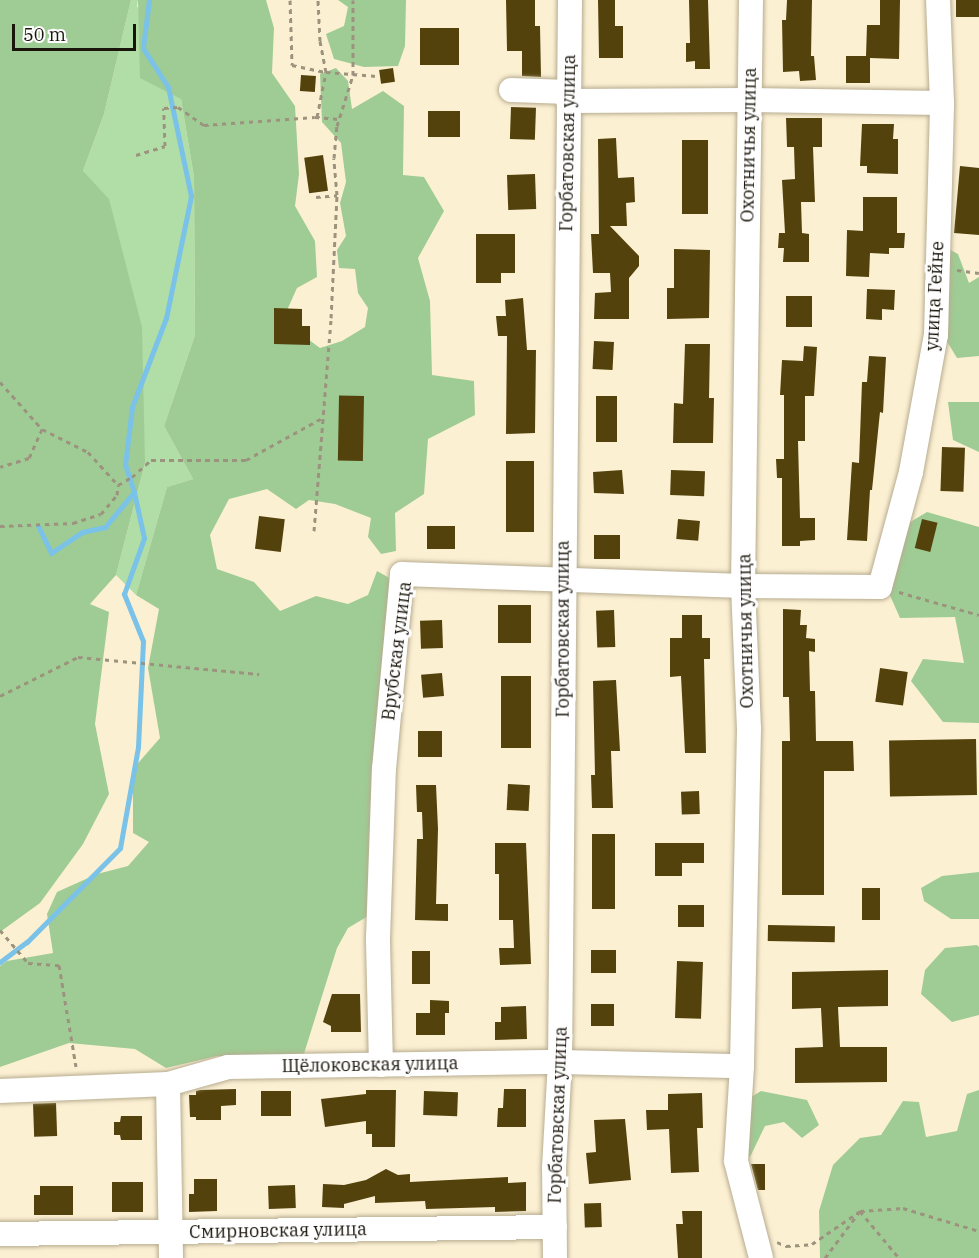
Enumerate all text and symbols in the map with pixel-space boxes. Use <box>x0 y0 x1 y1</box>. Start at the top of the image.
scale bar <box>15 12 140 50</box>
text: 50 m <box>23 23 66 46</box>
street label: Горбатовская улица <box>556 54 580 232</box>
street label: Охотничья улица <box>737 67 761 223</box>
street label: улица Гейне <box>921 241 949 351</box>
street label: Горбатовская улица <box>552 540 574 718</box>
street label: Охотничья улица <box>734 553 758 709</box>
street label: Врубская улица <box>378 580 416 722</box>
street label: Горбатовская улица <box>544 1026 572 1204</box>
street label: Щёлоковская улица <box>281 1053 459 1077</box>
street label: Смирновская улица <box>189 1219 367 1243</box>

